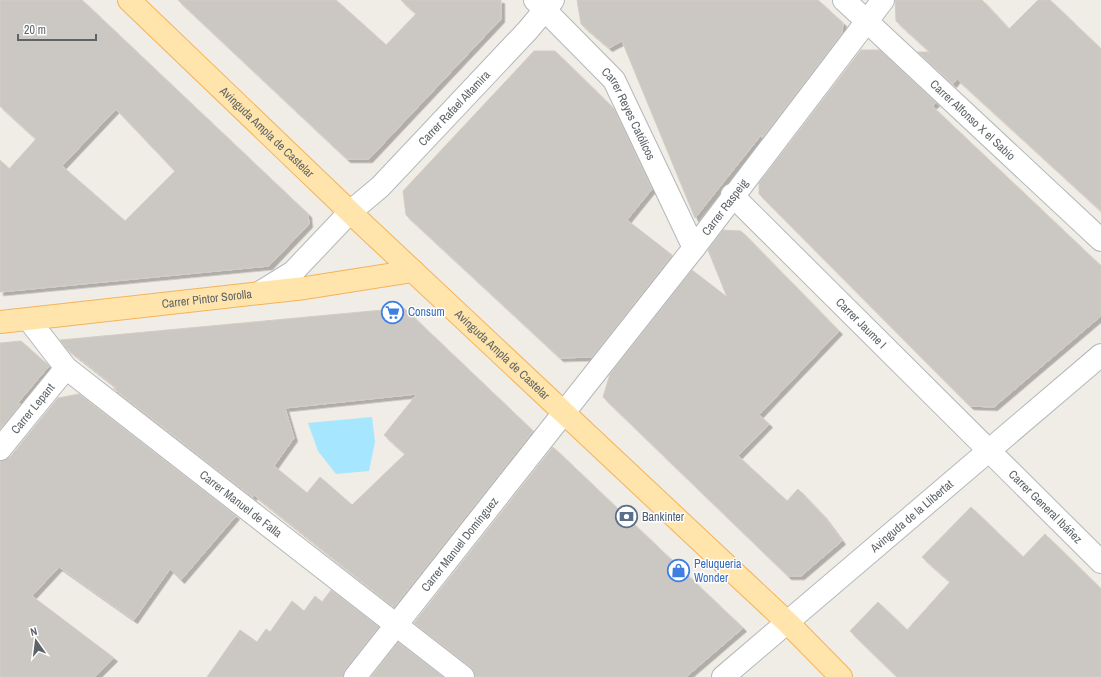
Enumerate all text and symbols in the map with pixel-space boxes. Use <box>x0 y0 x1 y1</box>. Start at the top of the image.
scale bar <box>18 16 96 42</box>
text: 20 m <box>24 22 46 38</box>
street label: Carrer Reyes Católicos <box>598 64 659 163</box>
street label: Carrer Rafael Altamira <box>415 67 494 149</box>
street label: Carrer Alfonso X el Sabio <box>927 76 1019 164</box>
street label: Avinguda Ampla de Castelar <box>216 83 318 182</box>
street label: Carrer Raspeig <box>698 175 752 239</box>
street label: Carrer Pintor Sorolla <box>161 286 253 312</box>
street label: Carrer Jaume I <box>832 294 890 352</box>
supermarket icon: Consum <box>379 299 405 325</box>
place label: Consum <box>408 304 445 320</box>
street label: Avinguda Ampla de Castelar <box>451 306 554 404</box>
street label: Carrer Lepant <box>7 380 58 437</box>
street label: Carrer General Ibáñez <box>1005 466 1086 547</box>
street label: Carrer Manuel de Falla <box>196 467 286 541</box>
street label: Avinguda de la Llibertat <box>866 476 957 557</box>
street label: Carrer Manuel Domínguez <box>417 494 502 595</box>
bank icon: Bankinter <box>613 504 639 530</box>
place label: Bankinter <box>642 509 685 525</box>
place label: Peluqueria Wonder <box>694 556 742 586</box>
shop icon: Peluqueria Wonder <box>665 558 691 584</box>
north arrow <box>16 621 56 661</box>
text: N <box>29 624 38 639</box>

